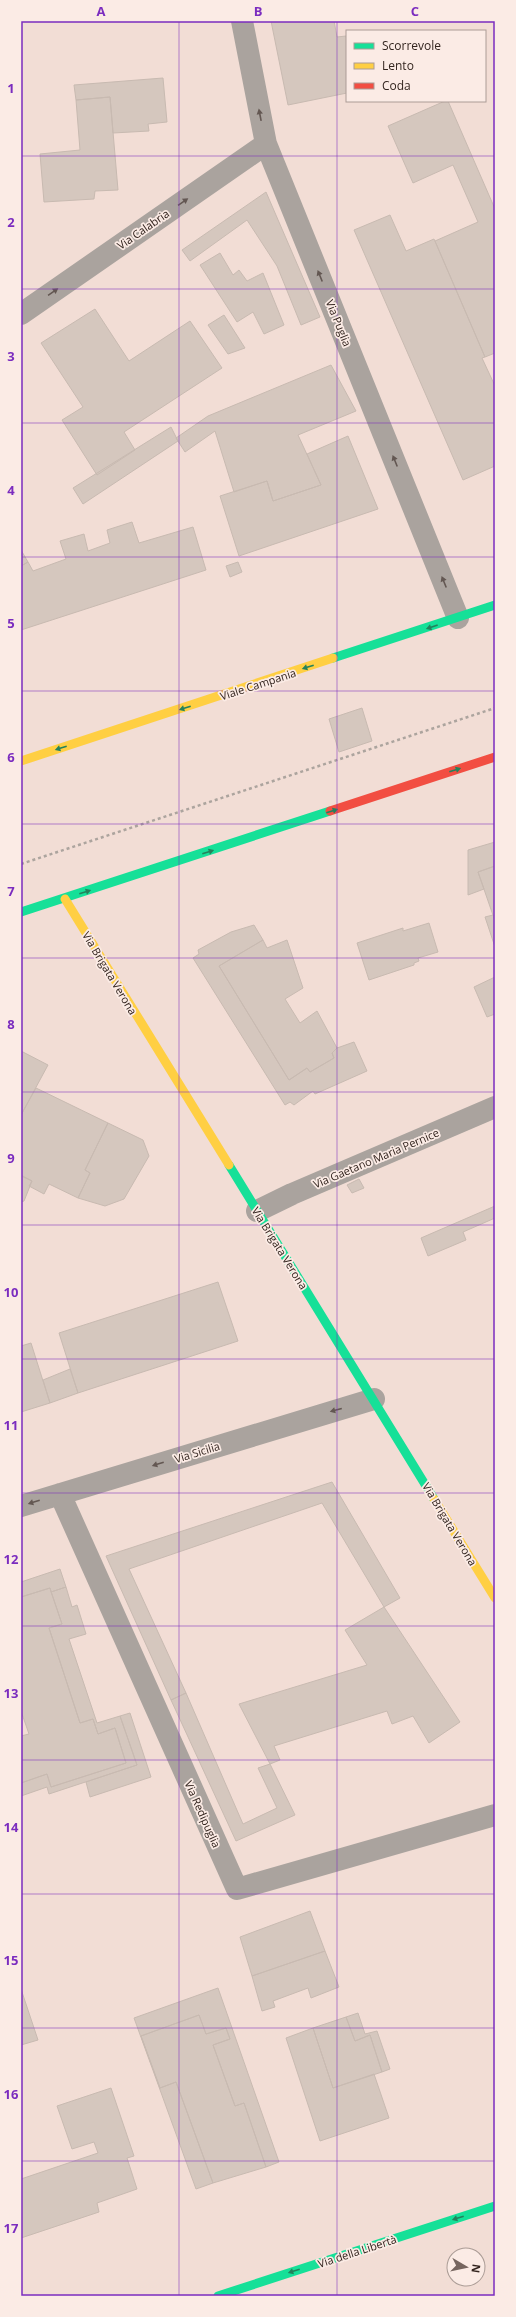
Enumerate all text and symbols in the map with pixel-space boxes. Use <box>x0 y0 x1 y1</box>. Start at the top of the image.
text: A <box>97 2 106 20</box>
text: B <box>254 2 263 20</box>
text: C <box>411 2 419 20</box>
legend <box>346 30 486 102</box>
text: Scorrevole <box>382 37 441 54</box>
text: Lento <box>382 57 414 74</box>
text: Coda <box>382 77 411 94</box>
text: 1 <box>7 79 15 97</box>
one-way arrow <box>257 109 263 121</box>
one-way arrow <box>177 198 188 206</box>
street label: Via Calabria <box>114 206 172 252</box>
text: 2 <box>7 213 15 231</box>
one-way arrow <box>316 269 322 281</box>
one-way arrow <box>48 288 58 296</box>
street label: Via Puglia <box>323 297 355 349</box>
text: 3 <box>7 347 15 365</box>
one-way arrow <box>391 455 397 467</box>
text: 4 <box>7 481 15 499</box>
one-way arrow <box>440 575 446 587</box>
text: 5 <box>7 614 15 632</box>
one-way arrow <box>425 624 437 630</box>
street label: Viale Campania <box>218 665 298 703</box>
one-way arrow <box>302 665 314 671</box>
one-way arrow <box>178 705 190 711</box>
one-way arrow <box>55 745 67 751</box>
text: 6 <box>7 748 15 766</box>
one-way arrow <box>449 766 461 772</box>
one-way arrow <box>326 808 338 814</box>
one-way arrow <box>203 849 215 855</box>
text: 7 <box>7 882 15 900</box>
one-way arrow <box>79 889 91 895</box>
street label: Via Brigata Verona <box>79 929 141 1017</box>
text: 8 <box>7 1015 15 1033</box>
street label: Via Gaetano Maria Pernice <box>311 1125 441 1191</box>
text: 9 <box>7 1149 15 1167</box>
street label: Via Brigata Verona <box>249 1204 311 1292</box>
text: 10 <box>4 1283 18 1301</box>
one-way arrow <box>330 1407 342 1413</box>
text: 11 <box>4 1416 18 1434</box>
street label: Via Sicilia <box>172 1438 222 1466</box>
one-way arrow <box>152 1461 164 1467</box>
street label: Via Brigata Verona <box>419 1480 481 1568</box>
one-way arrow <box>28 1499 40 1505</box>
text: 12 <box>4 1550 19 1568</box>
text: 13 <box>4 1684 18 1702</box>
street label: Via Redipuglia <box>182 1778 224 1850</box>
text: 14 <box>4 1818 19 1836</box>
text: 15 <box>4 1951 18 1969</box>
text: 16 <box>4 2085 19 2103</box>
one-way arrow <box>452 2215 464 2221</box>
text: 17 <box>4 2219 19 2237</box>
street label: Via della Libertà <box>316 2231 398 2271</box>
north arrow <box>446 2247 486 2287</box>
text: N <box>468 2263 484 2274</box>
one-way arrow <box>288 2268 300 2274</box>

